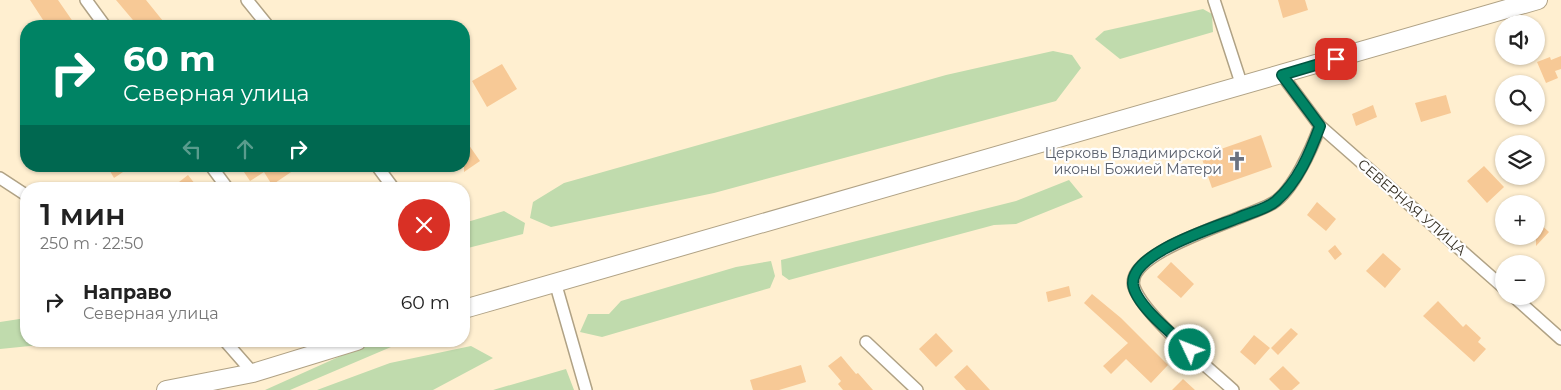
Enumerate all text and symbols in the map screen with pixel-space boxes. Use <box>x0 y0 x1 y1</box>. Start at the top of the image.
map controls <box>1495 15 1545 305</box>
button: sound <box>1495 15 1545 65</box>
text: 60 m <box>123 37 216 80</box>
pin <box>1315 38 1357 80</box>
icon: right <box>40 40 105 105</box>
icon: arrive <box>1322 45 1350 73</box>
button: search <box>1495 75 1545 125</box>
text: Северная улица <box>123 80 309 107</box>
icon: left <box>178 135 206 163</box>
icon: ahead <box>231 135 259 163</box>
icon: right <box>284 135 312 163</box>
button: layers <box>1495 135 1545 185</box>
place label: Церковь Владимирской иконы Божией Матери <box>1045 144 1222 178</box>
church icon: Церковь Владимирской иконы Божией Матери <box>1226 150 1248 172</box>
street label: СЕВЕРНАЯ УЛИЦА <box>1354 155 1470 259</box>
button: + <box>1495 195 1545 245</box>
text: 1 мин <box>40 196 126 233</box>
button: close <box>398 199 450 251</box>
text: 250 m · 22:50 <box>40 234 144 253</box>
button: − <box>1495 255 1545 305</box>
text: Направо <box>83 281 172 304</box>
icon: right <box>40 288 68 316</box>
text: 60 m <box>401 291 450 314</box>
text: Северная улица <box>83 304 219 323</box>
position arrow <box>1163 323 1215 375</box>

